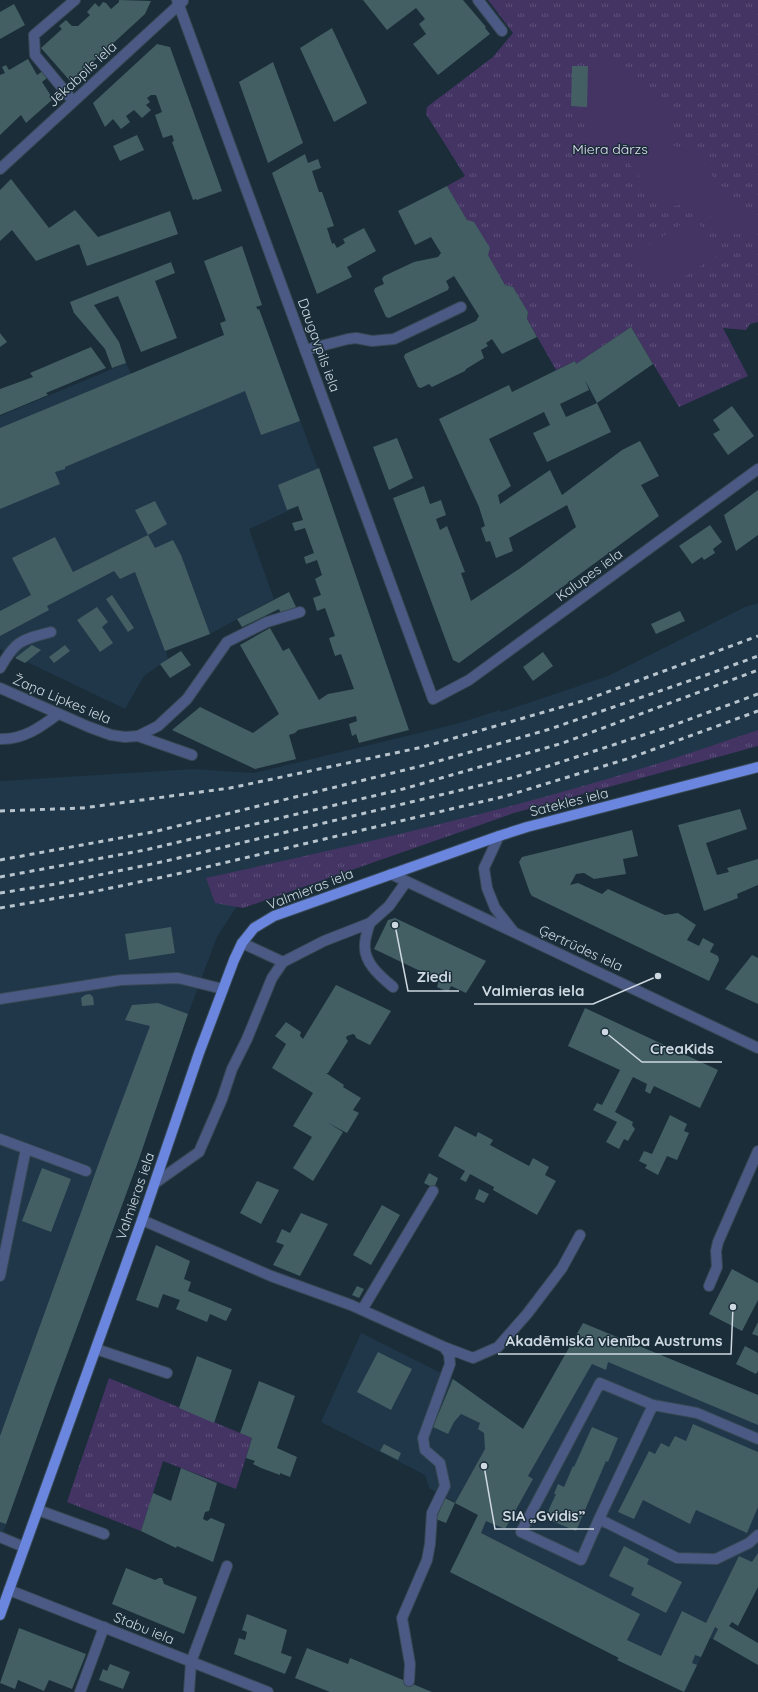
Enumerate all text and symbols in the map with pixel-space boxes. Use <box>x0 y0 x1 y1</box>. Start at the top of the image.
street label: Jēkabpils iela <box>44 37 120 111</box>
park label: Miera dārzs <box>572 140 648 158</box>
street label: Daugavpils iela <box>294 296 344 394</box>
street label: Kalupes iela <box>552 545 626 605</box>
street label: Žaņa Lipkes iela <box>10 670 114 728</box>
street label: Satekles iela <box>528 784 610 820</box>
street label: Valmieras iela <box>264 864 356 914</box>
street label: Ģertrūdes iela <box>536 921 626 975</box>
callout: Ziedi <box>408 964 459 991</box>
text: Ziedi <box>416 967 452 986</box>
callout: Valmieras iela <box>474 977 593 1004</box>
text: Valmieras iela <box>482 981 584 1000</box>
callout: CreaKids <box>642 1035 722 1062</box>
text: CreaKids <box>650 1039 714 1058</box>
street label: Valmieras iela <box>112 1150 158 1242</box>
callout: Akadēmiskā vienība Austrums <box>498 1327 731 1354</box>
text: Akadēmiskā vienība Austrums <box>506 1331 722 1350</box>
callout: SIA „Gvidis” <box>495 1502 594 1529</box>
text: SIA „Gvidis” <box>503 1506 586 1525</box>
street label: Stabu iela <box>111 1608 177 1648</box>

